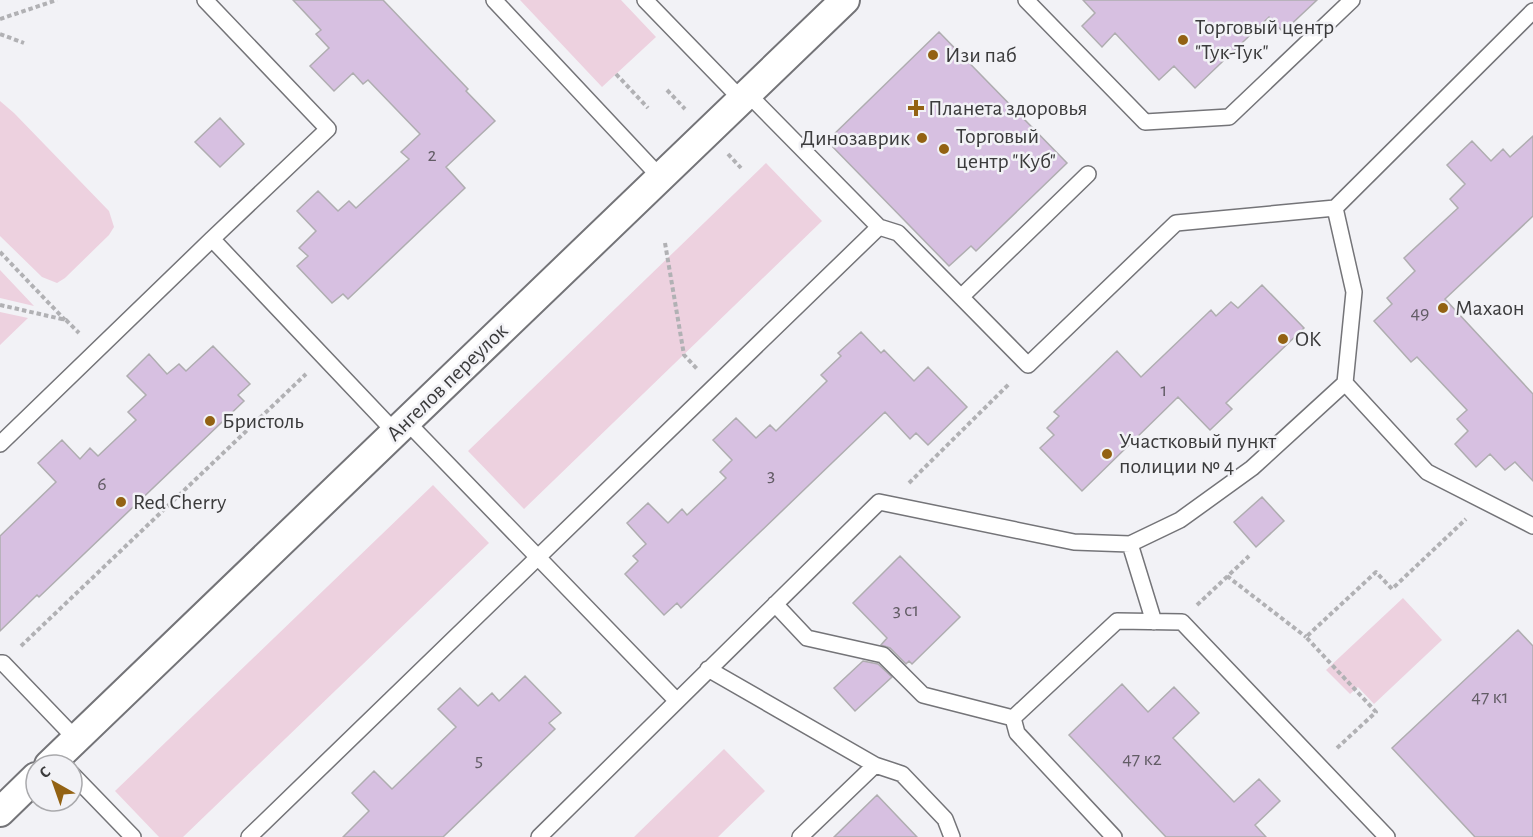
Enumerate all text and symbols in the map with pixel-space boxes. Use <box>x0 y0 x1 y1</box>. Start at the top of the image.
place label: Торговый центр "Тук-Тук" <box>1195 16 1334 63</box>
marker: Торговый центр "Тук-Тук" <box>1176 33 1190 47</box>
place label: Изи паб <box>945 44 1017 66</box>
marker: Изи паб <box>926 48 940 62</box>
place label: Планета здоровья <box>928 97 1088 119</box>
marker: Планета здоровья <box>909 101 923 115</box>
place label: Торговый центр "Куб" <box>956 125 1056 172</box>
place label: Динозаврик <box>801 127 910 149</box>
marker: Динозаврик <box>915 131 929 145</box>
marker: Торговый центр "Куб" <box>937 142 951 156</box>
house number: 2 <box>427 145 437 165</box>
place label: Махаон <box>1455 297 1524 319</box>
marker: Махаон <box>1436 301 1450 315</box>
house number: 49 <box>1410 303 1430 323</box>
street label: Ангелов переулок <box>382 319 512 445</box>
place label: OK <box>1295 328 1322 350</box>
marker: OK <box>1276 332 1290 346</box>
house number: 1 <box>1161 380 1167 400</box>
place label: Бристоль <box>222 410 304 432</box>
marker: Бристоль <box>203 414 217 428</box>
place label: Участковый пункт полиции № 4 <box>1119 430 1277 477</box>
marker: Участковый пункт полиции № 4 <box>1100 447 1114 461</box>
house number: 3 <box>767 465 775 485</box>
house number: 6 <box>97 474 107 494</box>
place label: Red Cherry <box>133 491 227 513</box>
marker: Red Cherry <box>114 495 128 509</box>
house number: 3 с1 <box>893 600 919 620</box>
house number: 47 к1 <box>1471 687 1509 707</box>
house number: 47 к2 <box>1122 749 1162 769</box>
house number: 5 <box>475 750 483 770</box>
north arrow <box>24 753 84 813</box>
text: С <box>36 763 54 781</box>

